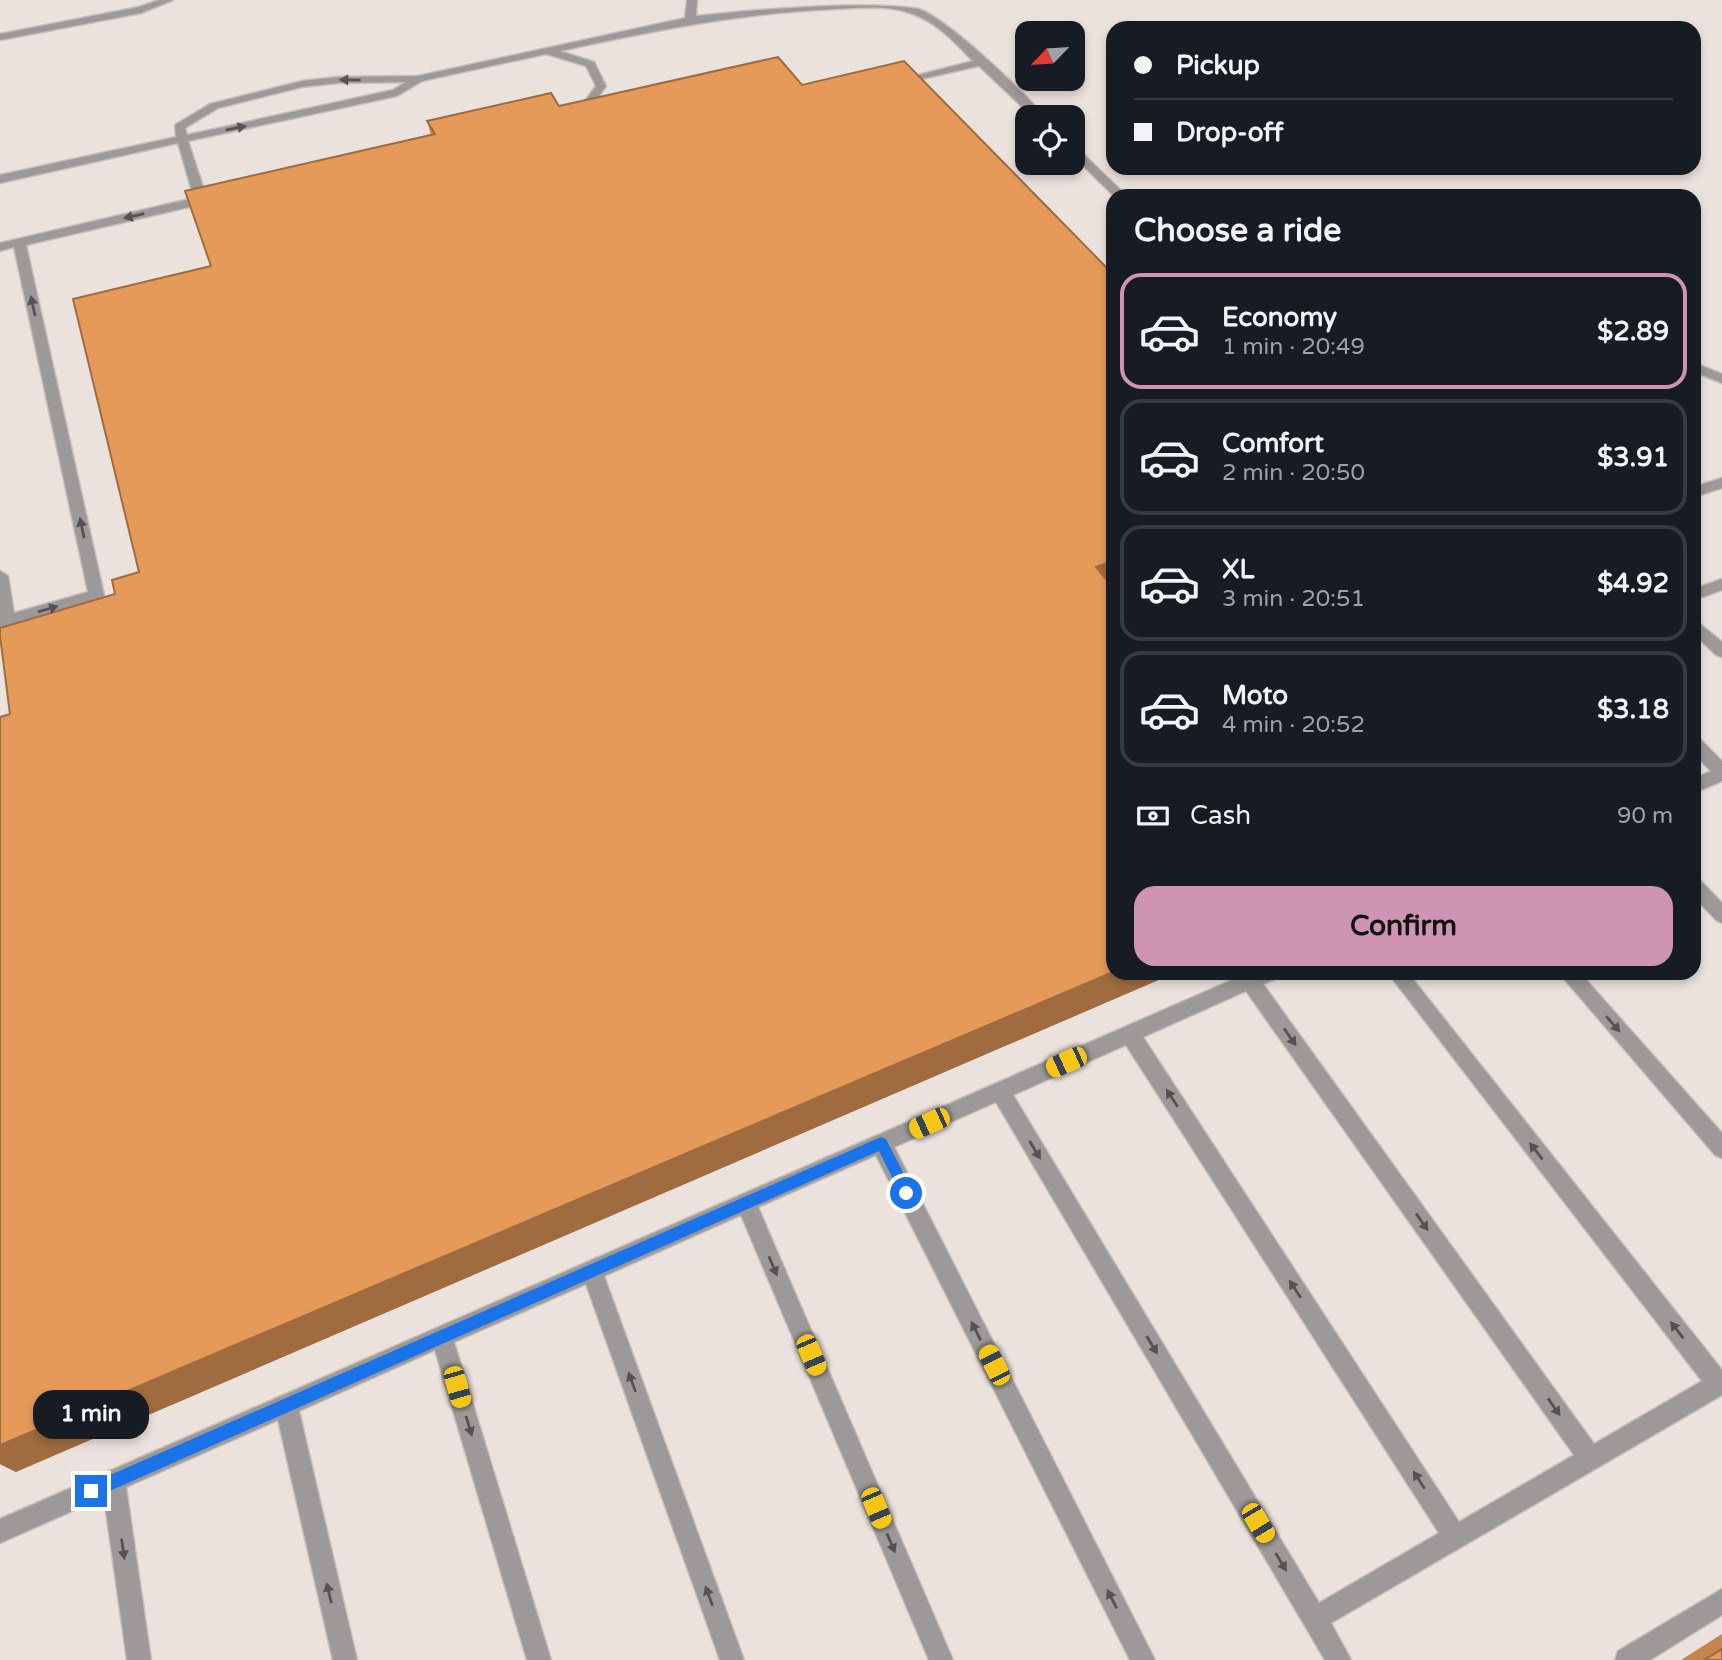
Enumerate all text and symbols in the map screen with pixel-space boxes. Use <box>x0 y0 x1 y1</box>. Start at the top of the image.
north arrow <box>1015 21 1085 91</box>
map controls <box>1015 21 1085 175</box>
text: Pickup <box>1176 50 1260 81</box>
one-way arrow <box>339 74 361 86</box>
button: locate <box>1015 105 1085 175</box>
text: Drop-off <box>1176 117 1283 148</box>
one-way arrow <box>225 122 247 133</box>
one-way arrow <box>123 211 145 222</box>
text: Choose a ride <box>1134 212 1341 250</box>
one-way arrow <box>27 295 38 317</box>
icon: car <box>1138 300 1201 363</box>
text: Economy <box>1222 302 1337 333</box>
text: $2.89 <box>1597 316 1669 347</box>
text: 1 min · 20:49 <box>1222 333 1365 361</box>
icon: car <box>1138 426 1201 489</box>
text: Comfort <box>1222 428 1324 459</box>
text: $3.91 <box>1597 442 1669 473</box>
text: 2 min · 20:50 <box>1222 459 1365 487</box>
one-way arrow <box>76 517 87 539</box>
icon: car <box>1138 552 1201 615</box>
text: XL <box>1222 554 1254 585</box>
text: $4.92 <box>1597 568 1669 599</box>
text: 3 min · 20:51 <box>1222 585 1365 613</box>
one-way arrow <box>38 604 59 614</box>
icon: car <box>1138 678 1201 741</box>
text: Moto <box>1222 680 1288 711</box>
text: $3.18 <box>1597 694 1669 725</box>
text: 4 min · 20:52 <box>1222 711 1365 739</box>
icon: cash <box>1134 797 1172 835</box>
text: Cash <box>1190 800 1251 831</box>
text: 90 m <box>1617 802 1673 830</box>
button: Confirm <box>1134 886 1673 966</box>
one-way arrow <box>1605 1016 1620 1033</box>
one-way arrow <box>1282 1028 1296 1046</box>
car <box>1043 1044 1090 1080</box>
one-way arrow <box>1165 1088 1178 1108</box>
car <box>906 1105 953 1141</box>
one-way arrow <box>1029 1140 1041 1160</box>
one-way arrow <box>1529 1143 1544 1161</box>
route start <box>890 1177 922 1209</box>
one-way arrow <box>1414 1213 1428 1231</box>
one-way arrow <box>768 1255 779 1276</box>
one-way arrow <box>1288 1280 1302 1298</box>
one-way arrow <box>971 1321 982 1341</box>
one-way arrow <box>1669 1322 1684 1340</box>
car <box>794 1332 829 1378</box>
one-way arrow <box>1145 1336 1158 1355</box>
car <box>976 1342 1013 1388</box>
car <box>442 1364 473 1410</box>
one-way arrow <box>626 1371 637 1392</box>
callout: 1 min <box>33 1390 149 1438</box>
one-way arrow <box>1546 1398 1560 1416</box>
text: 1 min <box>60 1400 122 1428</box>
one-way arrow <box>464 1416 474 1437</box>
one-way arrow <box>1412 1470 1425 1490</box>
route end <box>75 1475 107 1507</box>
car <box>859 1485 894 1531</box>
car <box>1239 1500 1278 1546</box>
one-way arrow <box>886 1532 897 1553</box>
one-way arrow <box>118 1538 129 1560</box>
one-way arrow <box>1275 1552 1287 1571</box>
one-way arrow <box>324 1582 335 1604</box>
one-way arrow <box>703 1585 714 1606</box>
one-way arrow <box>1107 1589 1118 1609</box>

